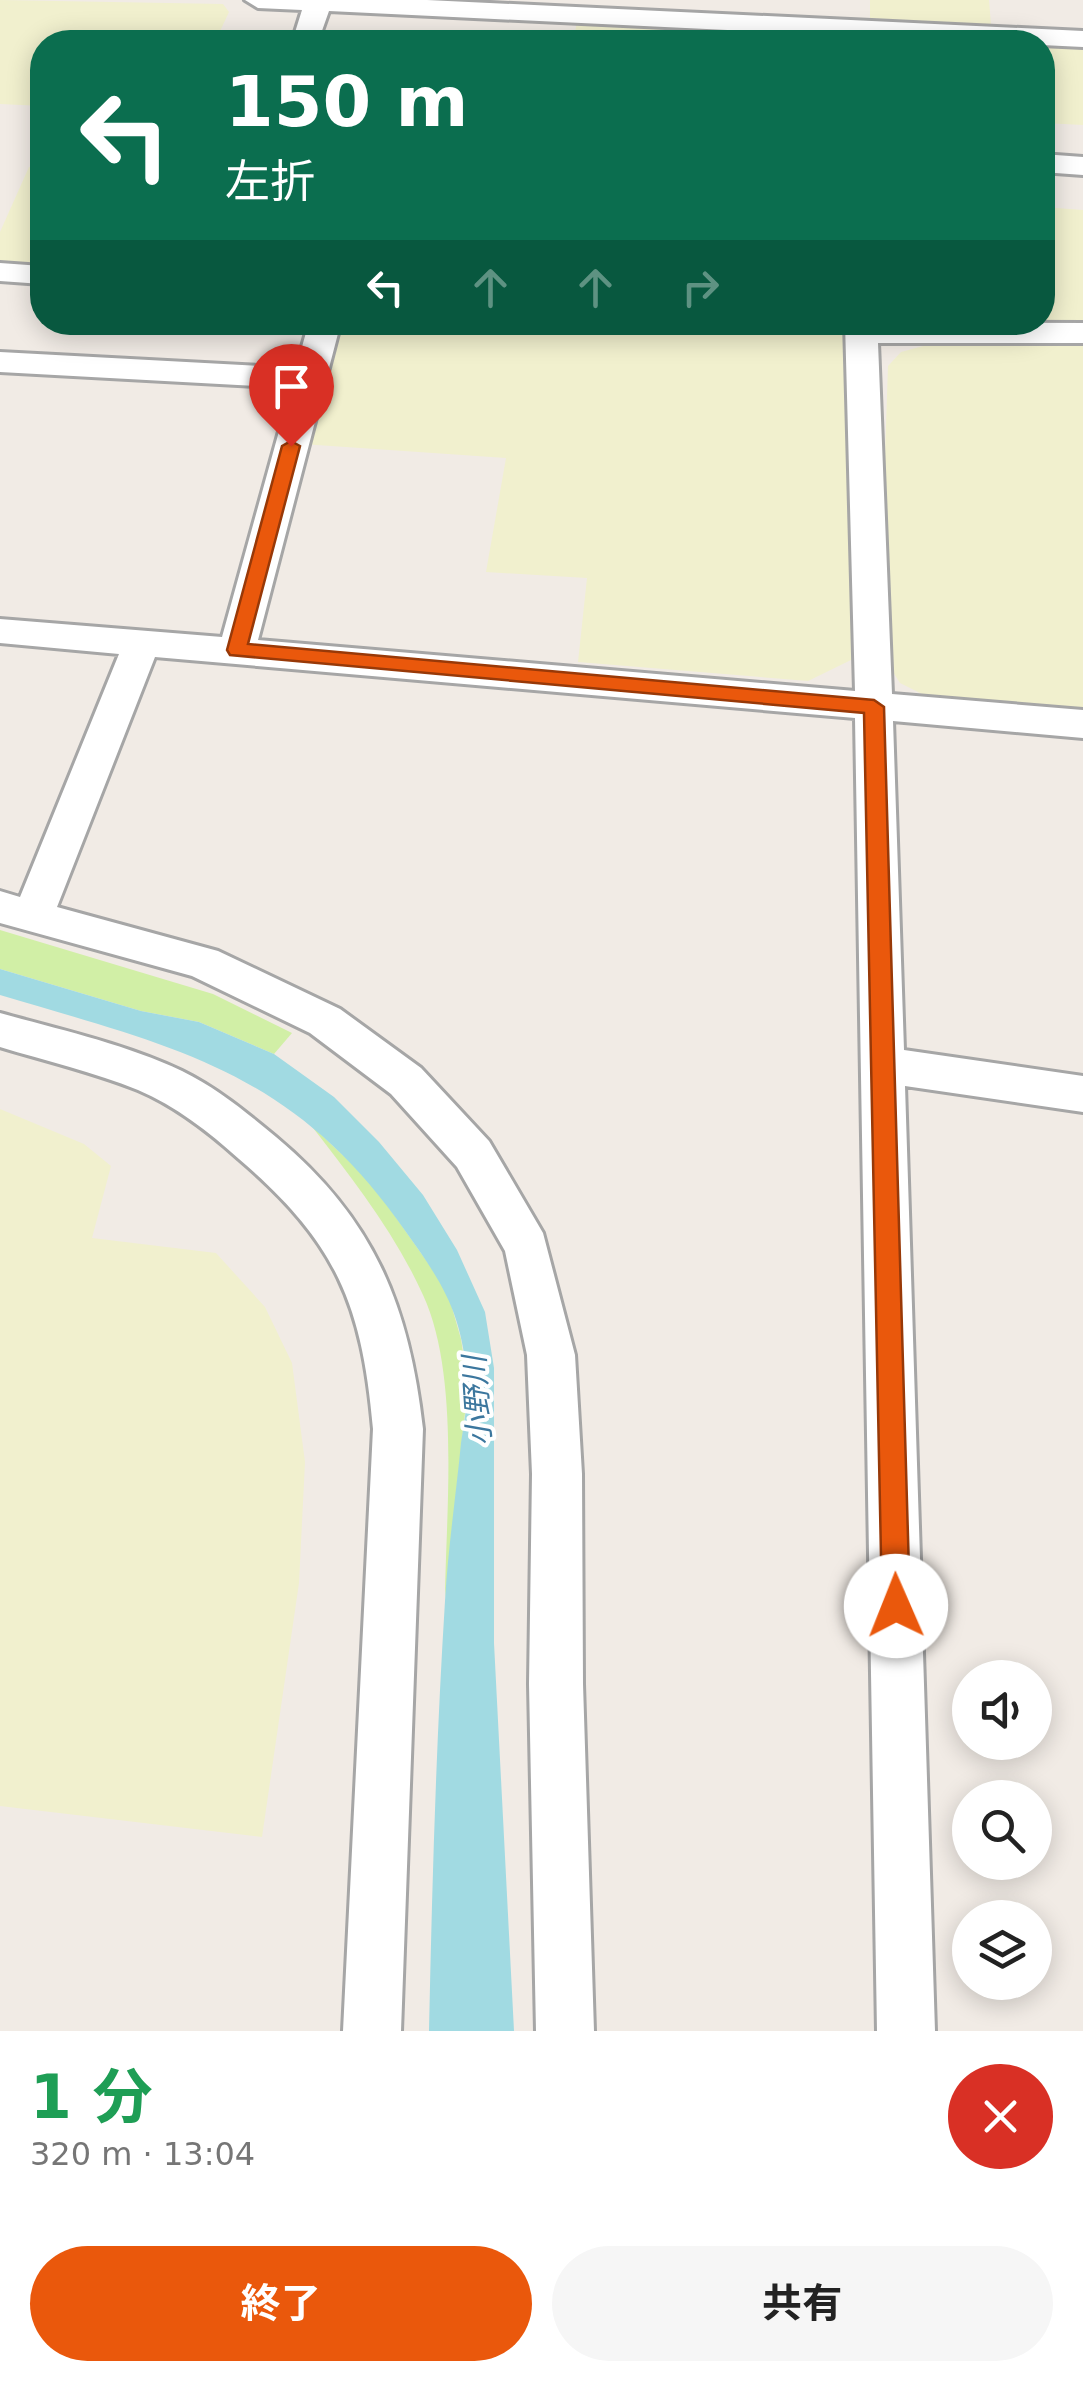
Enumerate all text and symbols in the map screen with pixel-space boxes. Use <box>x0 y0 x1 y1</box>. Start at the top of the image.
text: 150 m <box>225 61 468 143</box>
icon: left <box>60 70 190 200</box>
text: 左折 <box>225 155 315 208</box>
icon: left <box>358 260 413 315</box>
icon: ahead <box>463 260 518 315</box>
icon: ahead <box>568 260 623 315</box>
icon: right <box>673 260 728 315</box>
pin <box>249 344 334 447</box>
icon: arrive <box>264 359 319 414</box>
water label: 小野川 <box>456 1352 498 1447</box>
position arrow <box>844 1554 948 1658</box>
map controls <box>952 1660 1052 2000</box>
button: sound <box>952 1660 1052 1760</box>
button: search <box>952 1780 1052 1880</box>
button: layers <box>952 1900 1052 2000</box>
text: 1 分 <box>30 2062 153 2132</box>
button: close <box>948 2064 1053 2169</box>
text: 320 m · 13:04 <box>30 2135 255 2173</box>
button: 終了 <box>30 2246 532 2361</box>
button: 共有 <box>552 2246 1053 2361</box>

